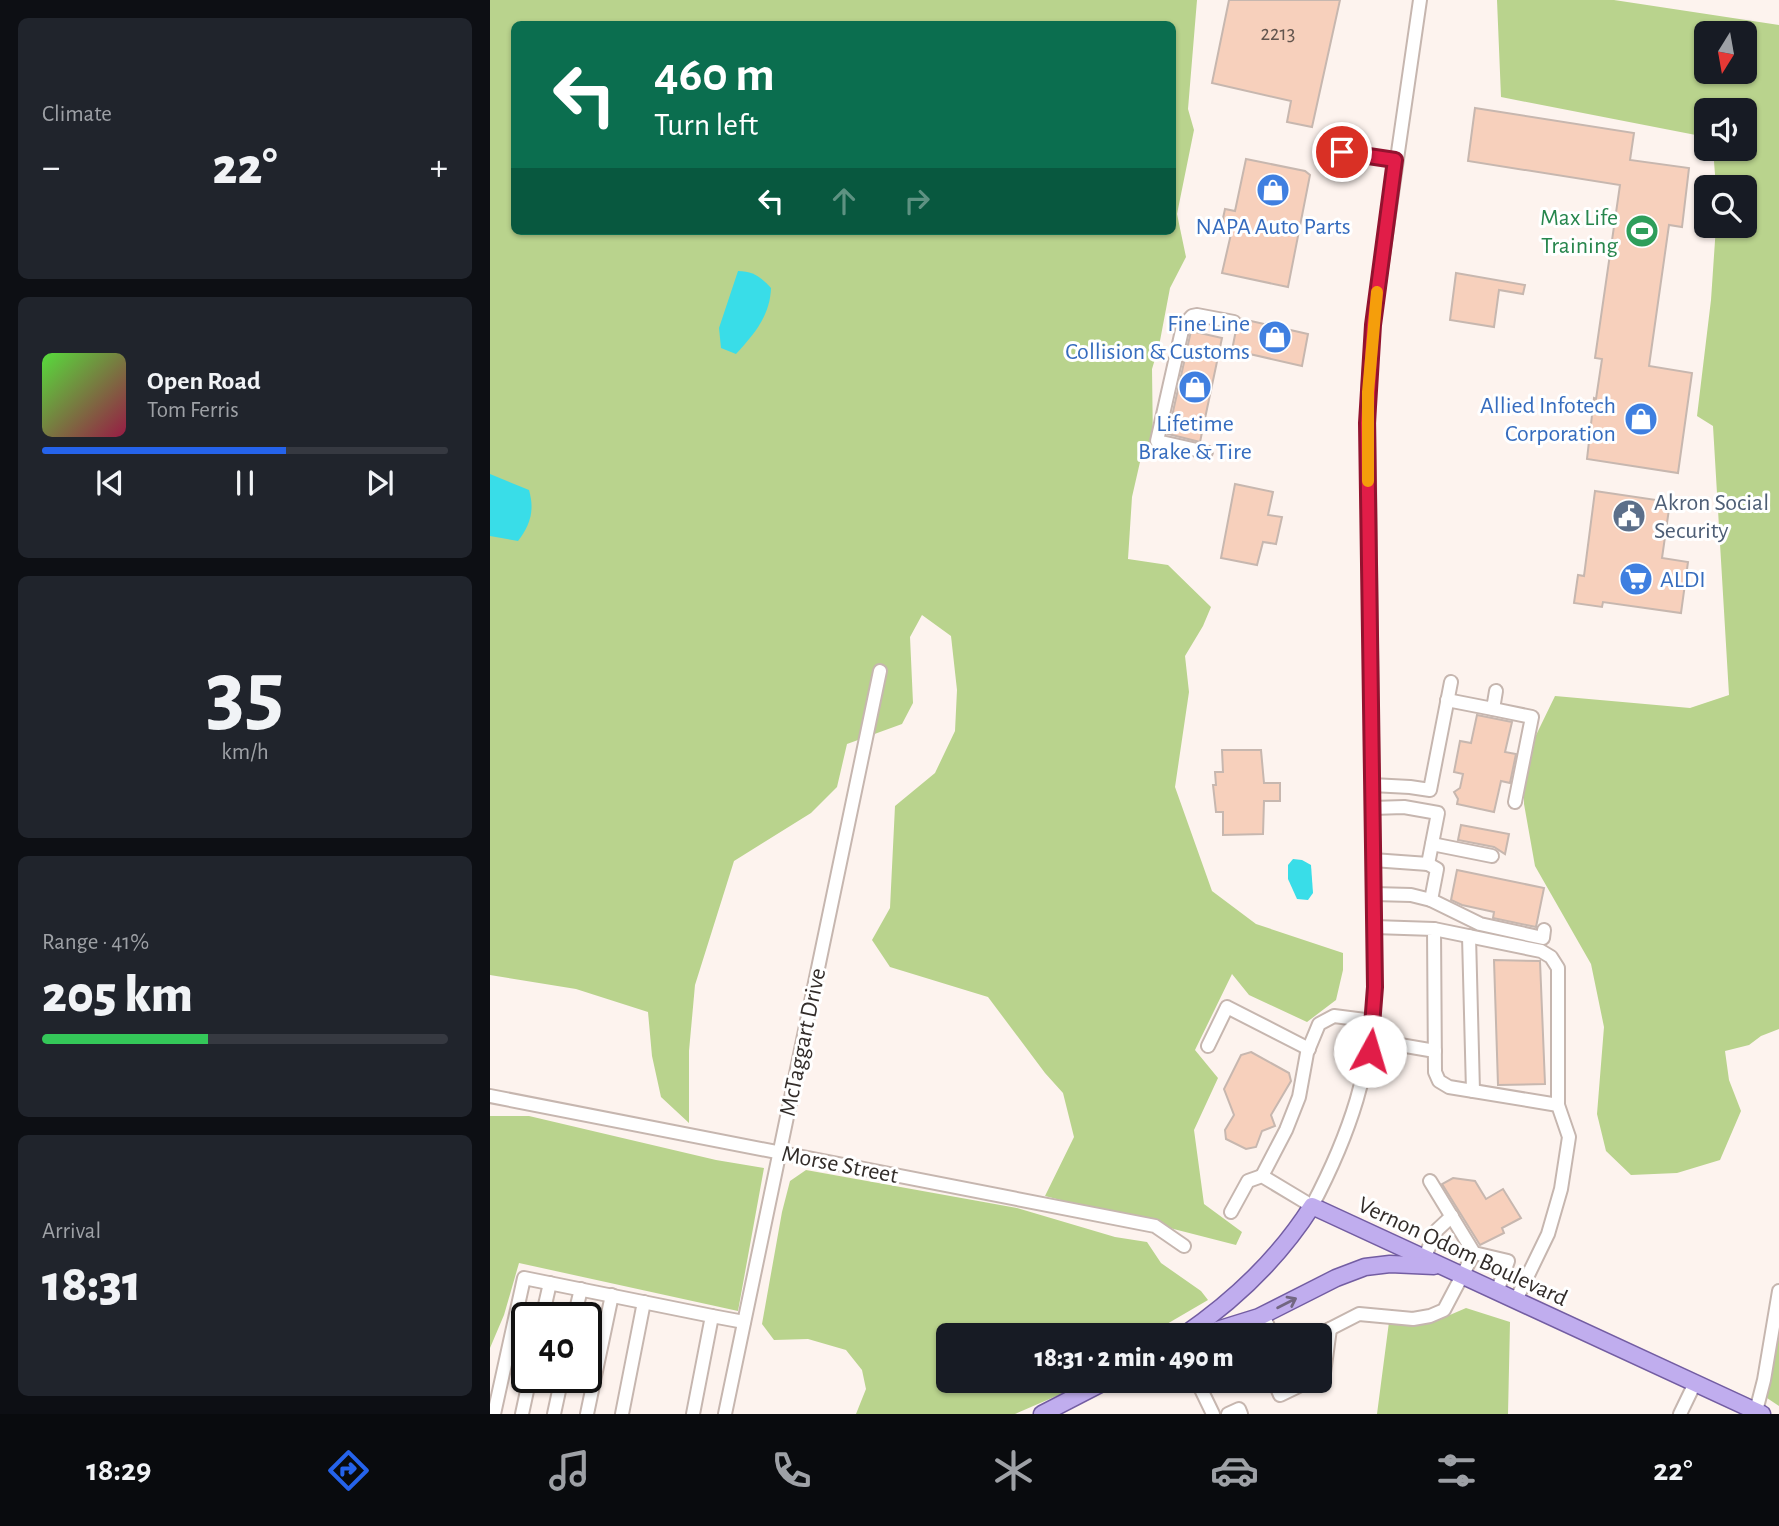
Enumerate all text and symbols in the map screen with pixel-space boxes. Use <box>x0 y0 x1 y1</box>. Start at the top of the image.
north arrow <box>1694 21 1757 84</box>
map controls <box>1694 21 1757 238</box>
house number: 2213 <box>1261 23 1296 44</box>
icon: left <box>539 49 630 140</box>
text: 460 m <box>654 51 775 100</box>
button: sound <box>1694 98 1757 161</box>
text: Climate <box>42 103 112 126</box>
text: Turn left <box>654 109 758 141</box>
pin <box>1312 122 1372 182</box>
icon: arrive <box>1323 133 1361 171</box>
text: 22° <box>212 141 278 193</box>
text: − <box>42 149 60 187</box>
text: + <box>430 149 448 187</box>
shop icon: NAPA Auto Parts <box>1254 171 1292 209</box>
button: search <box>1694 175 1757 238</box>
icon: left <box>752 182 790 220</box>
icon: ahead <box>825 182 863 220</box>
icon: right <box>898 182 936 220</box>
place label: Max Life Training <box>1540 206 1618 258</box>
sports icon: Max Life Training <box>1623 212 1661 250</box>
place label: NAPA Auto Parts <box>1195 215 1351 239</box>
place label: Fine Line Collision & Customs <box>1065 312 1250 364</box>
shop icon: Fine Line Collision & Customs <box>1256 318 1294 356</box>
text: Open Road <box>147 368 261 394</box>
shop icon: Lifetime Brake & Tire <box>1176 368 1214 406</box>
place label: Allied Infotech Corporation <box>1480 394 1616 446</box>
text: Tom Ferris <box>147 399 239 422</box>
shop icon: Allied Infotech Corporation <box>1622 400 1660 438</box>
place label: Lifetime Brake & Tire <box>1138 412 1252 464</box>
icon: previous <box>91 464 129 502</box>
icon: pause <box>226 464 264 502</box>
icon: next <box>361 464 399 502</box>
place label: Akron Social Security <box>1654 491 1769 543</box>
public building icon: Akron Social Security <box>1610 497 1648 535</box>
supermarket icon: ALDI <box>1617 560 1655 598</box>
place label: ALDI <box>1660 568 1706 592</box>
text: 35 <box>206 648 284 739</box>
text: km/h <box>221 741 269 764</box>
text: Range · 41% <box>42 931 149 954</box>
street label: McTaggart Drive <box>776 966 830 1118</box>
text: 205 km <box>42 969 193 1021</box>
position arrow <box>1333 1014 1407 1088</box>
street label: Morse Street <box>780 1142 900 1188</box>
street label: Vernon Odom Boulevard <box>1354 1193 1571 1311</box>
text: Arrival <box>42 1220 101 1243</box>
text: 18:31 <box>42 1258 141 1310</box>
one-way arrow <box>1276 1295 1297 1309</box>
speed limit sign: 40 <box>511 1302 602 1393</box>
text: 18:31 · 2 min · 490 m <box>1034 1345 1234 1371</box>
icon: directions <box>324 1446 373 1495</box>
icon: music <box>545 1446 594 1495</box>
icon: phone <box>767 1446 816 1495</box>
icon: climate <box>989 1446 1038 1495</box>
icon: car <box>1210 1446 1259 1495</box>
icon: filters <box>1432 1446 1481 1495</box>
text: 18:29 <box>86 1454 151 1486</box>
text: 22° <box>1653 1454 1693 1486</box>

